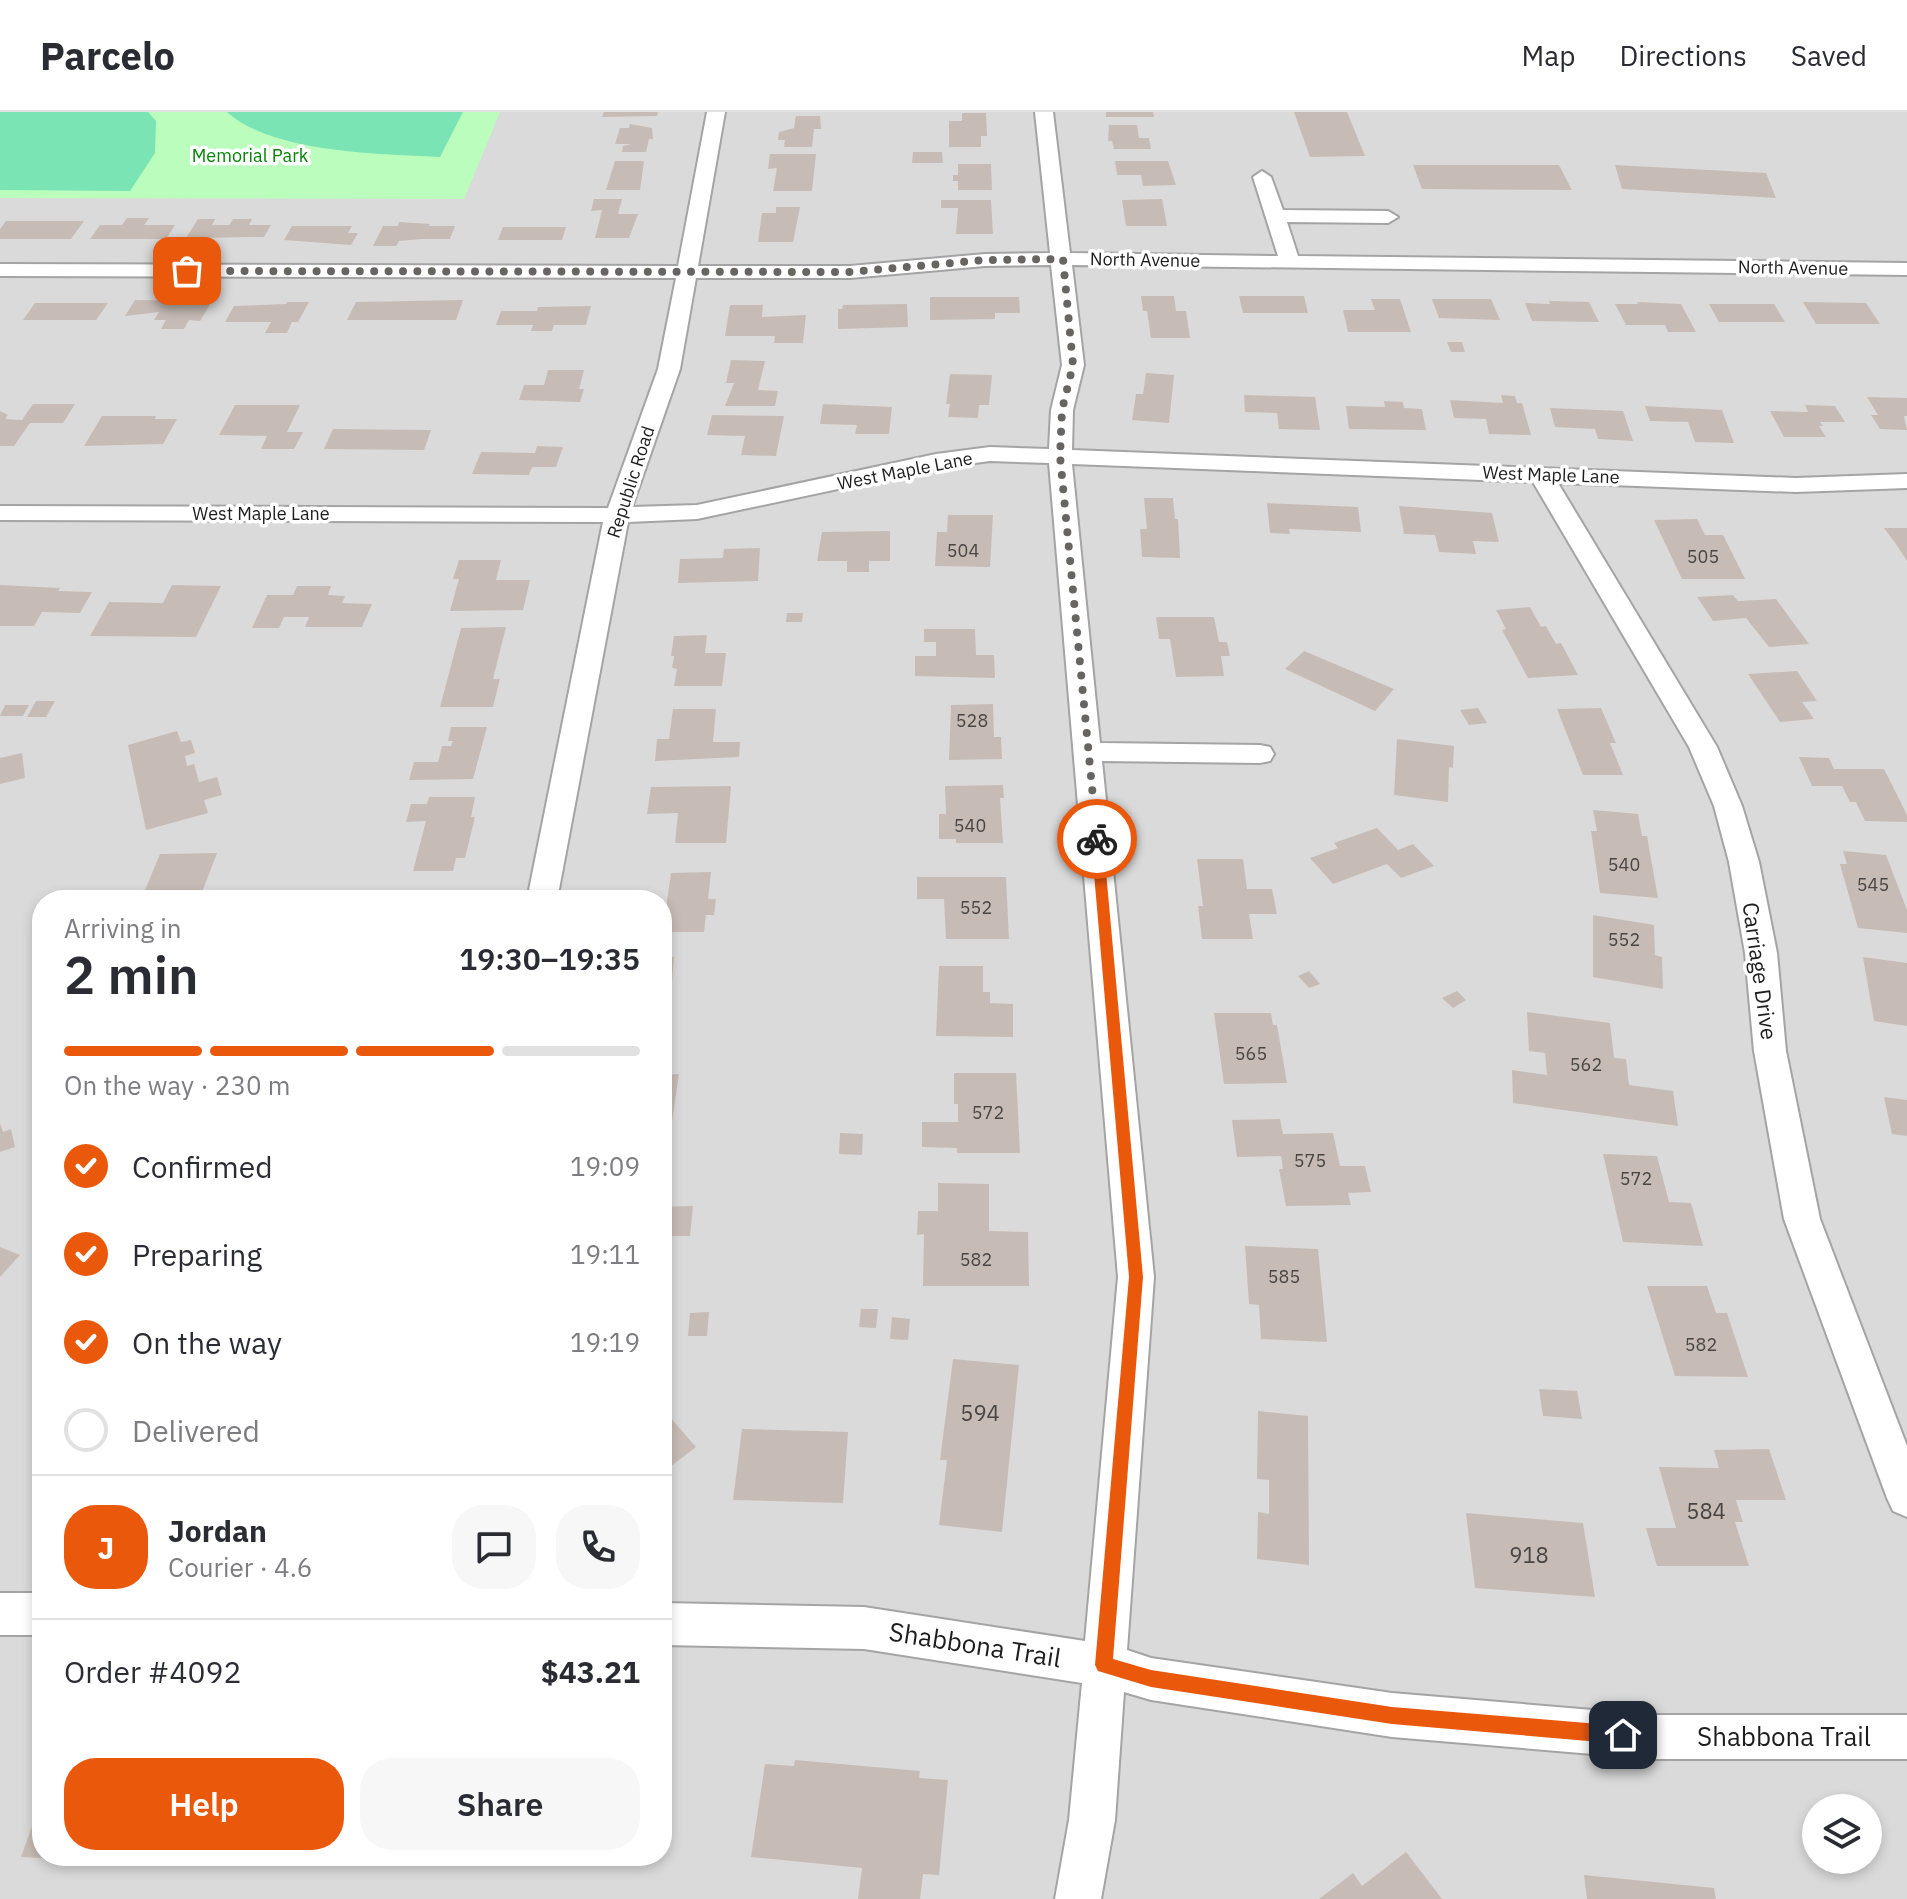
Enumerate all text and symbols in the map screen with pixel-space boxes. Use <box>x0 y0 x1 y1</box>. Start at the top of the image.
text: Parcelo <box>40 31 175 80</box>
text: Map <box>1521 37 1575 74</box>
text: Directions <box>1619 37 1747 74</box>
text: Saved <box>1791 37 1867 74</box>
park label: Memorial Park <box>192 144 309 167</box>
pin <box>153 237 221 305</box>
street label: North Avenue <box>1090 247 1200 272</box>
icon: bag <box>165 249 209 293</box>
street label: North Avenue <box>1738 255 1848 280</box>
street label: Republic Road <box>602 423 659 541</box>
street label: West Maple Lane <box>835 446 975 495</box>
street label: West Maple Lane <box>1482 461 1620 488</box>
street label: West Maple Lane <box>192 502 330 525</box>
house number: 504 <box>947 539 979 562</box>
house number: 505 <box>1687 545 1719 568</box>
house number: 528 <box>956 709 988 732</box>
courier <box>1057 799 1137 879</box>
house number: 540 <box>954 814 986 837</box>
icon: bike <box>1075 817 1119 861</box>
house number: 540 <box>1608 853 1640 876</box>
house number: 545 <box>1857 873 1889 896</box>
house number: 552 <box>960 896 992 919</box>
street label: Carriage Drive <box>1736 900 1785 1042</box>
text: Arriving in <box>64 911 181 945</box>
house number: 552 <box>1608 928 1640 951</box>
text: 19:30–19:35 <box>459 939 640 978</box>
text: 2 min <box>64 941 199 1008</box>
house number: 565 <box>1235 1042 1267 1065</box>
house number: 562 <box>1570 1053 1602 1076</box>
text: On the way · 230 m <box>64 1068 290 1102</box>
house number: 572 <box>972 1101 1004 1124</box>
icon: check <box>64 1144 108 1188</box>
text: Confirmed <box>132 1147 273 1186</box>
text: 19:09 <box>570 1149 640 1183</box>
house number: 575 <box>1294 1149 1326 1172</box>
house number: 572 <box>1620 1167 1652 1190</box>
icon: check <box>64 1232 108 1276</box>
text: Preparing <box>132 1235 262 1274</box>
text: 19:11 <box>570 1237 640 1271</box>
house number: 582 <box>960 1248 992 1271</box>
house number: 585 <box>1268 1265 1300 1288</box>
icon: check <box>64 1320 108 1364</box>
text: On the way <box>132 1323 282 1362</box>
text: 19:19 <box>570 1325 640 1359</box>
house number: 582 <box>1685 1333 1717 1356</box>
house number: 594 <box>960 1398 1000 1427</box>
text: Delivered <box>132 1411 260 1450</box>
house number: 584 <box>1686 1496 1726 1525</box>
button: chat <box>452 1505 536 1589</box>
button: phone <box>556 1505 640 1589</box>
text: Jordan <box>168 1511 267 1550</box>
text: J <box>98 1528 114 1567</box>
house number: 918 <box>1509 1540 1549 1569</box>
text: Courier · 4.6 <box>168 1550 312 1584</box>
street label: Shabbona Trail <box>887 1614 1064 1674</box>
text: Order #4092 <box>64 1652 241 1691</box>
text: $43.21 <box>541 1652 640 1691</box>
pin <box>1589 1701 1657 1769</box>
icon: home <box>1601 1713 1645 1757</box>
street label: Shabbona Trail <box>1697 1719 1871 1753</box>
button: Help <box>64 1758 344 1850</box>
button: Share <box>360 1758 640 1850</box>
map controls <box>1802 1794 1882 1874</box>
button: layers <box>1802 1794 1882 1874</box>

